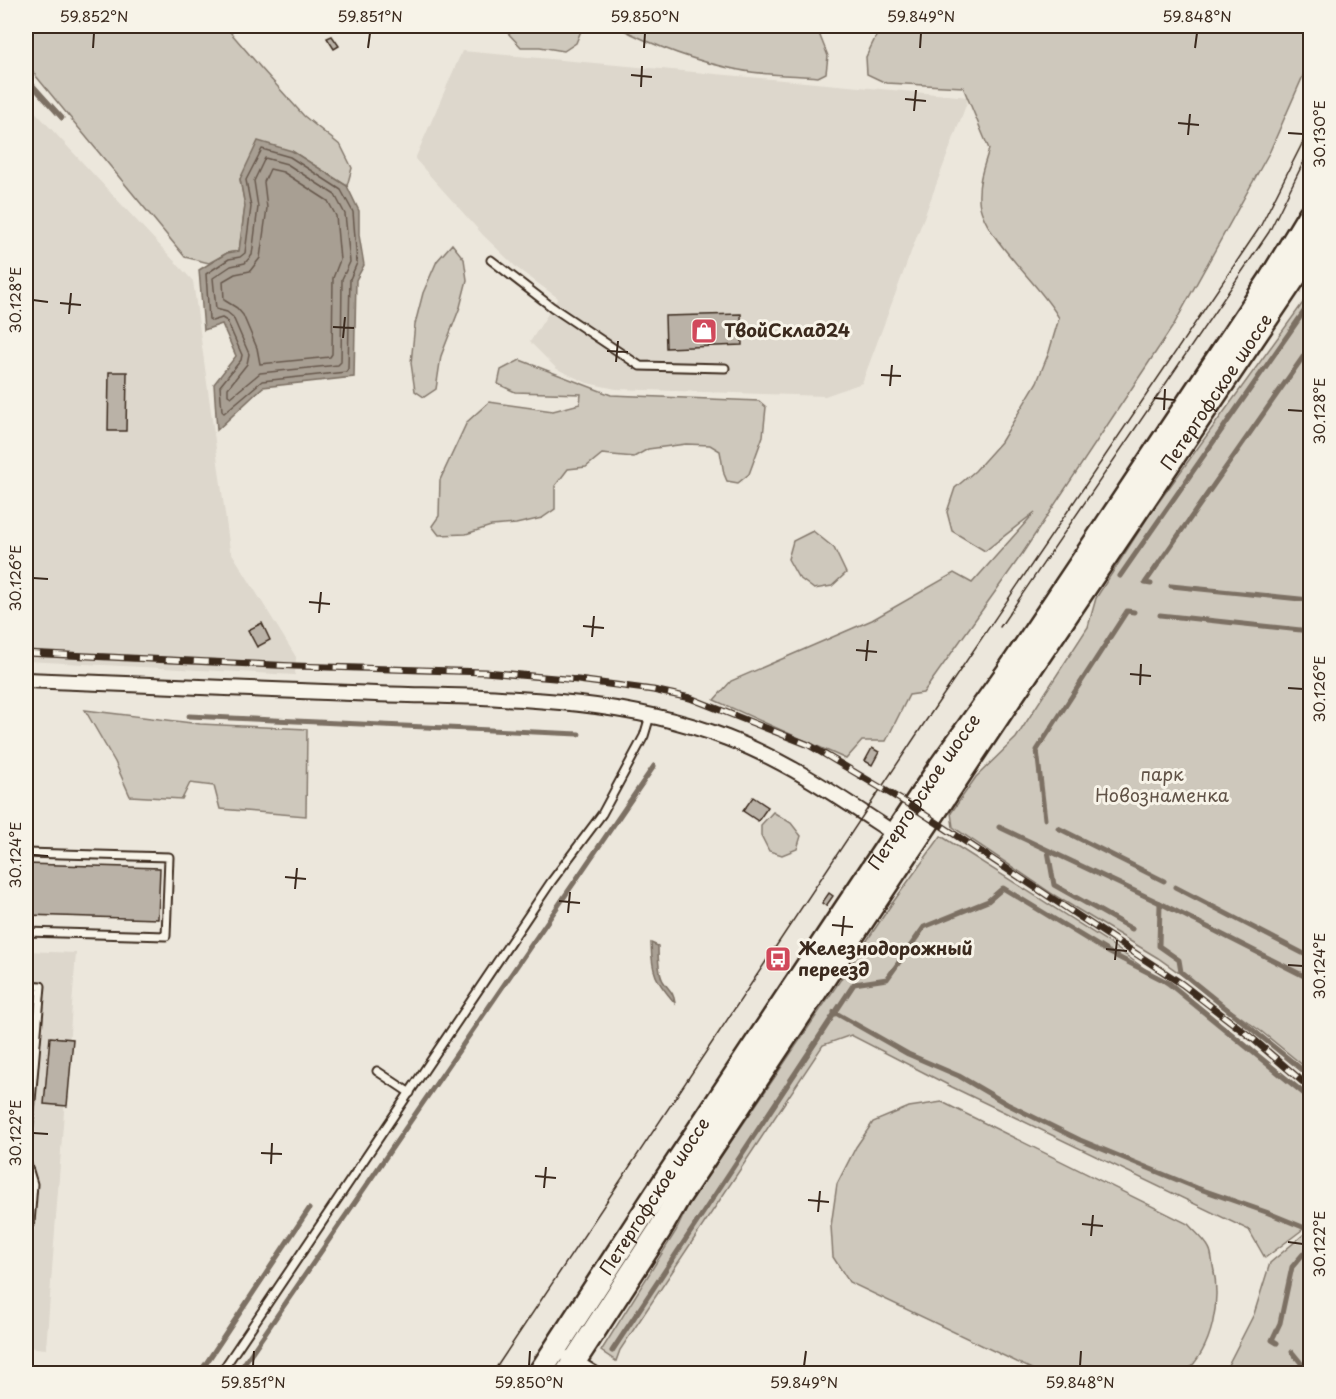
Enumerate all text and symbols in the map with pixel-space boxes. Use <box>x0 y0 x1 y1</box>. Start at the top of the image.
text: 59.852°N <box>60 4 128 27</box>
text: 59.851°N <box>337 4 403 27</box>
text: 59.850°N <box>610 4 680 27</box>
text: 59.849°N <box>887 4 955 27</box>
text: 59.848°N <box>1162 4 1232 27</box>
text: 30.130°E <box>1307 100 1330 168</box>
text: 30.128°E <box>3 267 26 333</box>
street label: Петергофское шоссе <box>1153 308 1278 475</box>
shop icon: ТвойСклад24 <box>689 316 719 346</box>
place label: ТвойСклад24 <box>724 316 850 343</box>
text: 30.128°E <box>1307 378 1330 444</box>
text: 30.126°E <box>3 544 26 612</box>
text: 30.126°E <box>1307 655 1330 723</box>
street label: Петергофское шоссе <box>860 707 986 875</box>
park label: парк Новознаменка <box>1095 760 1230 808</box>
text: 30.124°E <box>3 822 26 888</box>
text: 30.124°E <box>1307 933 1330 999</box>
place label: Железнодорожный переезд <box>798 934 973 982</box>
bus stop icon: Железнодорожный переезд <box>763 944 793 974</box>
text: 30.122°E <box>3 1100 26 1166</box>
street label: Петергофское шоссе <box>592 1111 715 1280</box>
text: 30.122°E <box>1307 1211 1330 1277</box>
text: 59.851°N <box>220 1370 286 1393</box>
text: 59.850°N <box>494 1370 564 1393</box>
text: 59.849°N <box>770 1370 838 1393</box>
text: 59.848°N <box>1045 1370 1115 1393</box>

